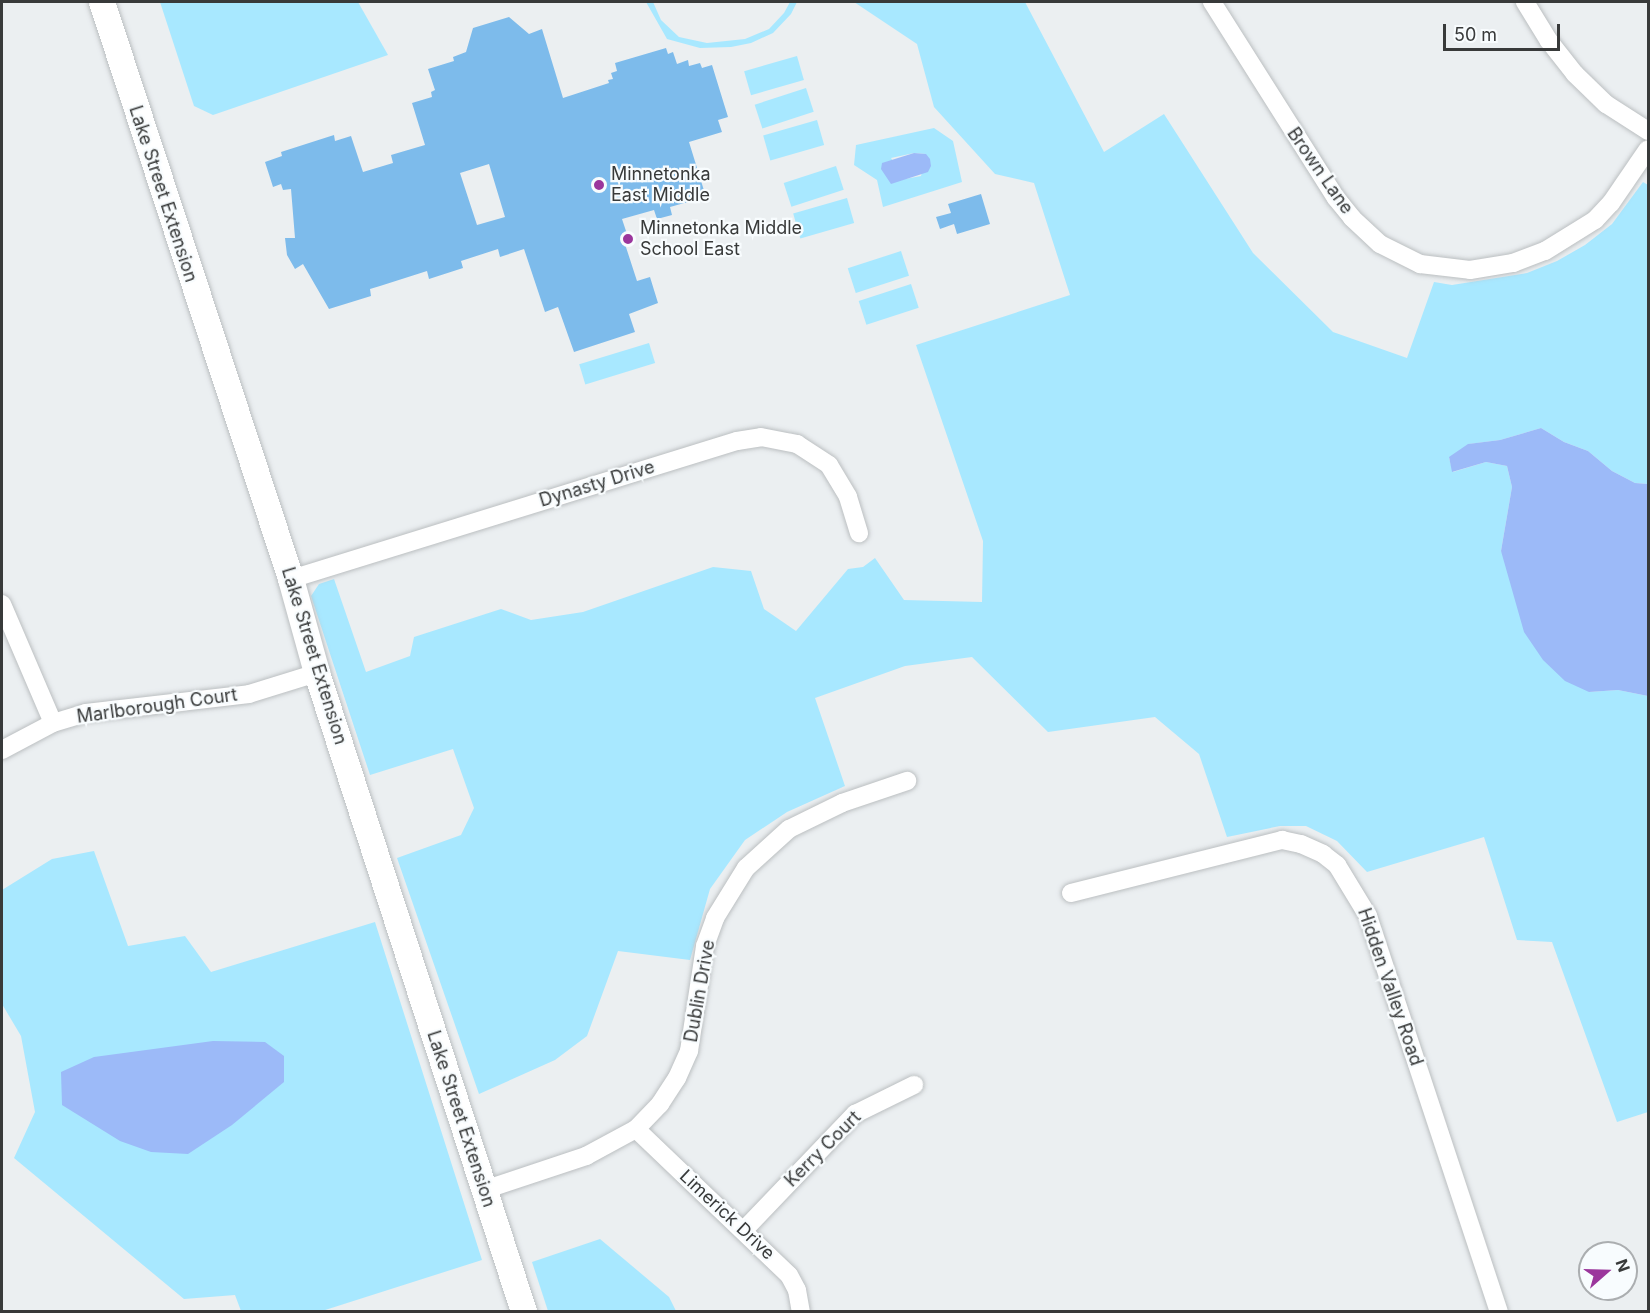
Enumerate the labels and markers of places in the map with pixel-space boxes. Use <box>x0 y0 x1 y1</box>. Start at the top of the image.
place label: Minnetonka East Middle <box>611 164 711 207</box>
marker: Minnetonka East Middle <box>592 178 606 192</box>
place label: Minnetonka Middle School East <box>640 218 802 260</box>
marker: Minnetonka Middle School East <box>621 232 635 246</box>

